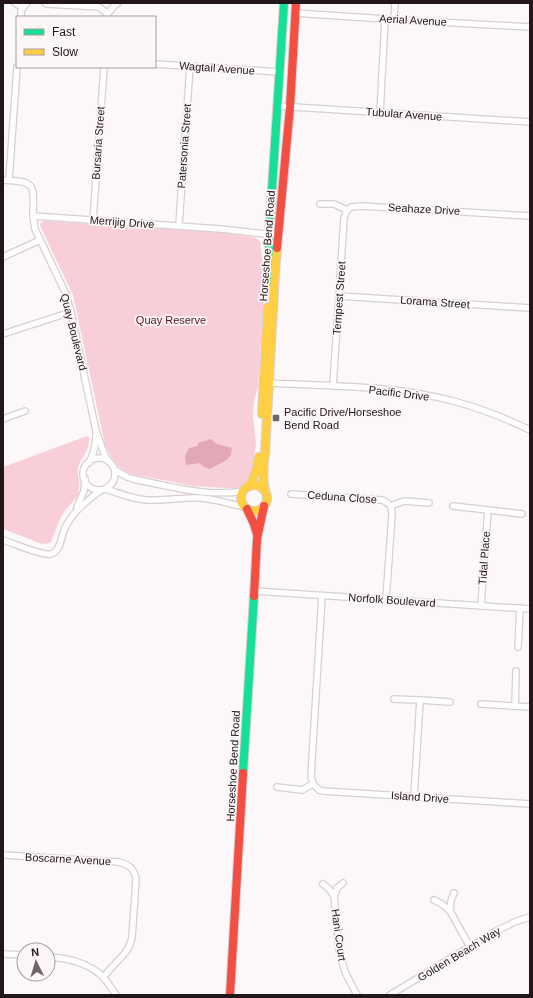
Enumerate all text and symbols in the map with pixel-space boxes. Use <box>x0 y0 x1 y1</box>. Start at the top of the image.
street label: Aerial Avenue <box>379 12 447 28</box>
legend <box>16 16 156 68</box>
text: Fast <box>52 25 76 39</box>
text: Slow <box>52 45 78 59</box>
street label: Wagtail Avenue <box>179 59 255 77</box>
street label: Patersonia Street <box>175 103 193 189</box>
street label: Tubular Avenue <box>365 105 443 123</box>
street label: Bursaria Street <box>89 106 107 180</box>
street label: Horseshoe Bend Road <box>257 190 277 302</box>
street label: Seahaze Drive <box>388 201 460 217</box>
street label: Merrijig Drive <box>89 214 155 230</box>
street label: Tempest Street <box>330 261 348 335</box>
street label: Quay Boulevard <box>59 292 89 372</box>
street label: Lorama Street <box>400 294 470 310</box>
park label: Quay Reserve <box>136 314 206 326</box>
street label: Pacific Drive <box>368 383 430 403</box>
place label: Pacific Drive/Horseshoe Bend Road <box>284 406 401 431</box>
marker: Pacific Drive/Horseshoe Bend Road <box>271 413 281 423</box>
street label: Ceduna Close <box>307 489 377 505</box>
street label: Tidal Place <box>476 531 492 585</box>
street label: Norfolk Boulevard <box>348 591 436 609</box>
street label: Horseshoe Bend Road <box>224 710 242 822</box>
street label: Island Drive <box>391 789 449 805</box>
street label: Boscarne Avenue <box>25 851 111 867</box>
street label: Hani Court <box>329 908 349 962</box>
street label: Golden Beach Way <box>415 924 503 983</box>
north arrow <box>16 942 56 982</box>
text: N <box>31 946 40 958</box>

